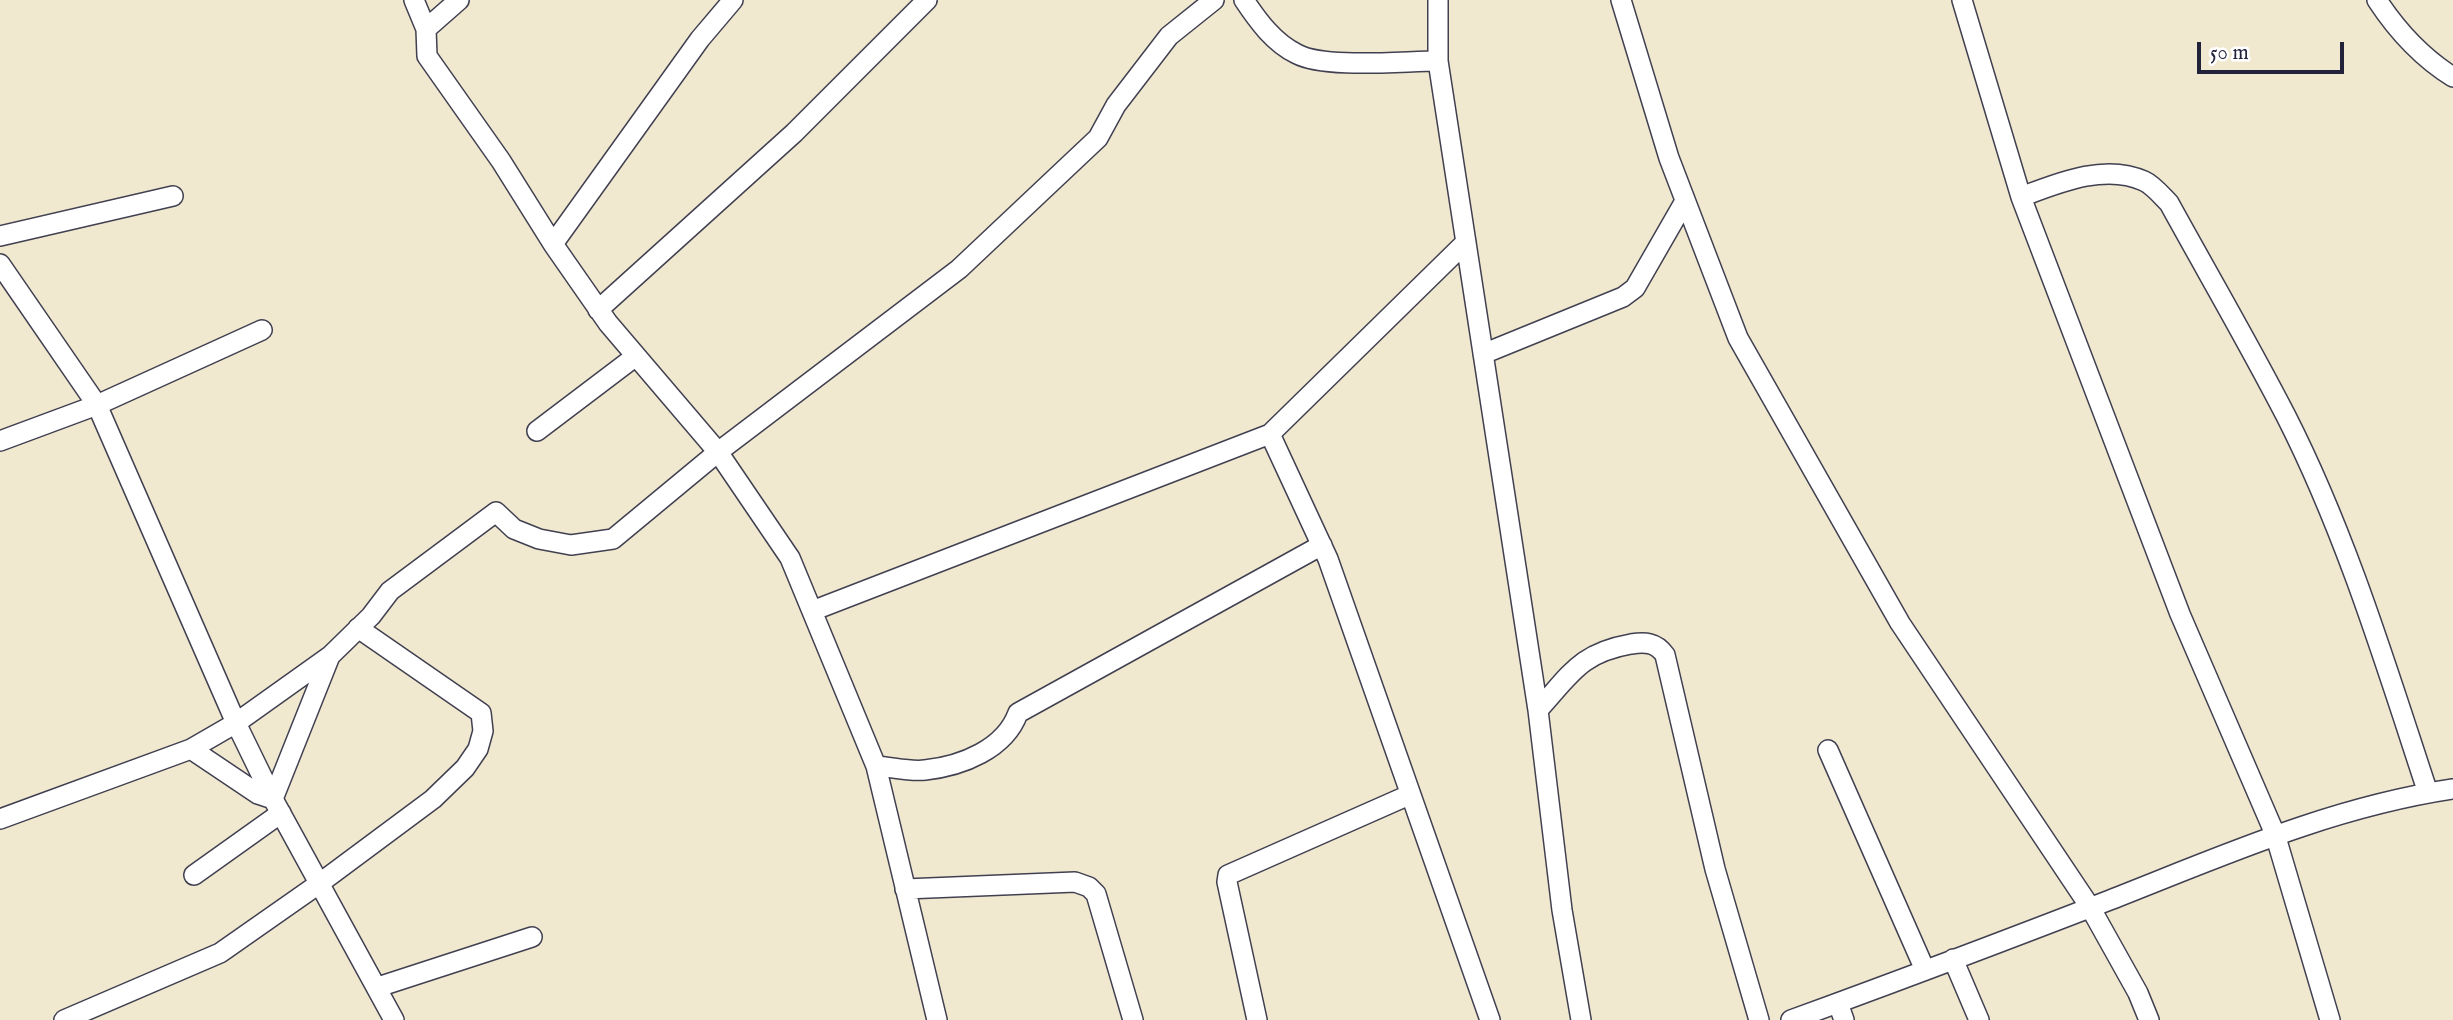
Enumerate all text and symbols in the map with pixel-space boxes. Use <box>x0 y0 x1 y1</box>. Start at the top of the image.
scale bar <box>2201 28 2348 72</box>
text: 50 m <box>2210 40 2249 67</box>

